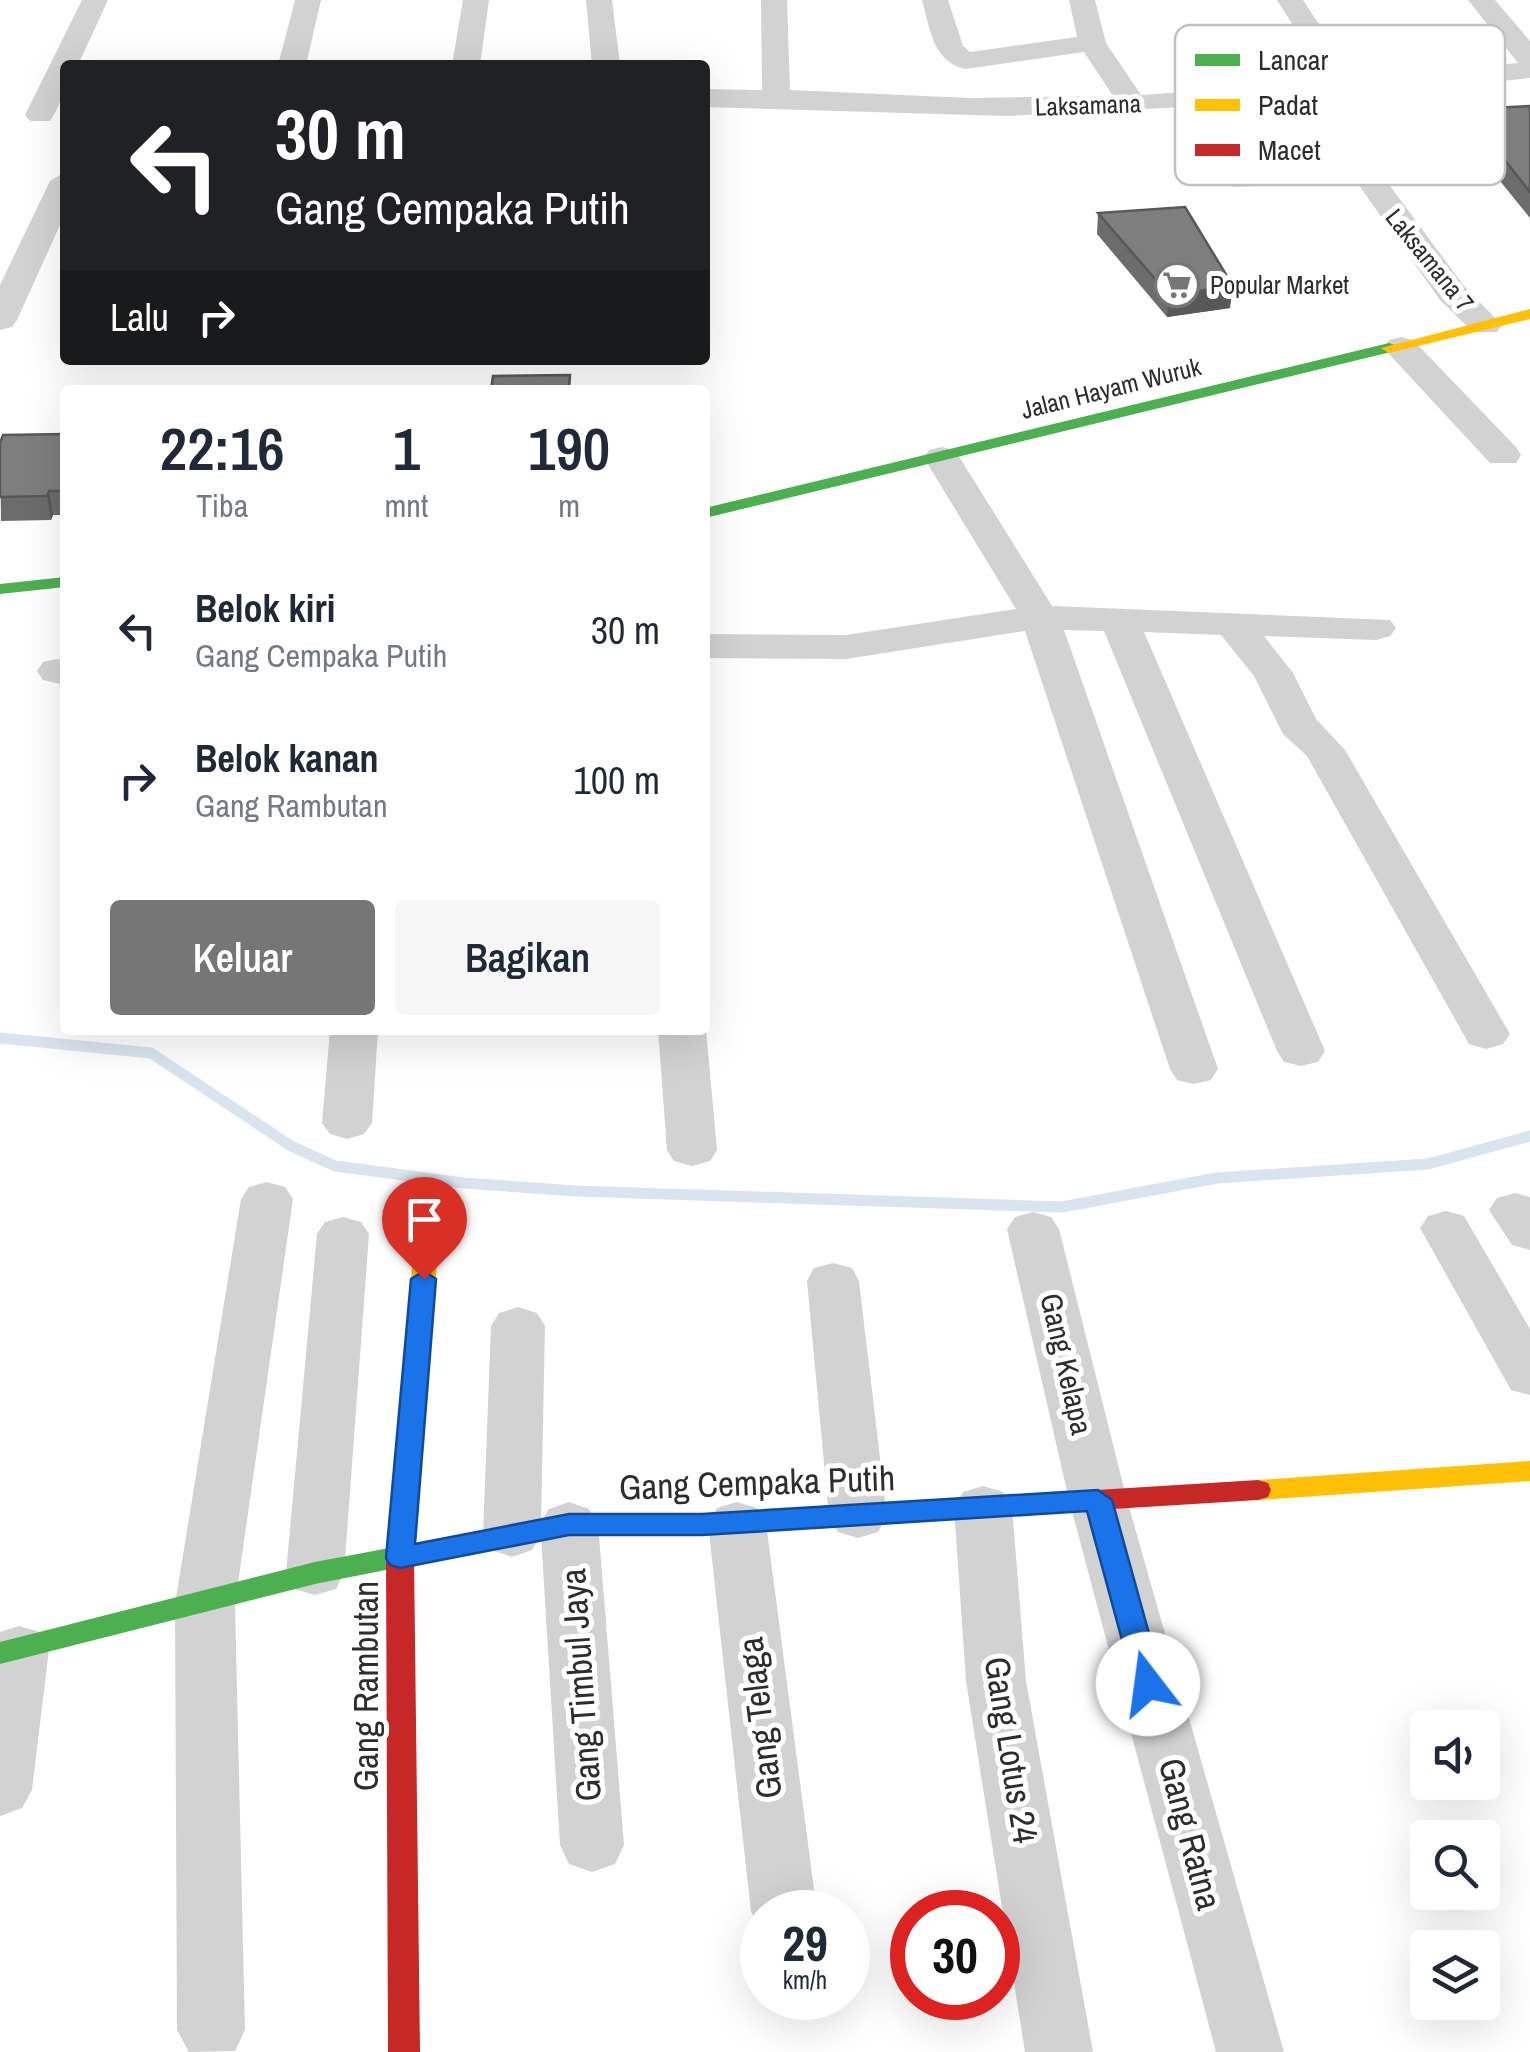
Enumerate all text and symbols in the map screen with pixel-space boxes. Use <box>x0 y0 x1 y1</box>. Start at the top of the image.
legend <box>1175 25 1505 185</box>
text: Lancar <box>1258 41 1329 79</box>
street label: Laksamana <box>1034 86 1142 124</box>
text: Padat <box>1258 86 1318 124</box>
text: 30 m <box>275 87 406 181</box>
icon: left <box>110 100 240 230</box>
text: Macet <box>1258 131 1321 169</box>
text: Gang Cempaka Putih <box>275 177 630 238</box>
street label: Laksamana 7 <box>1378 201 1482 319</box>
supermarket icon: Popular Market <box>1154 262 1200 308</box>
place label: Popular Market <box>1210 268 1349 302</box>
icon: right <box>189 290 244 345</box>
text: Lalu <box>110 292 169 343</box>
street label: Jalan Hayam Wuruk <box>1018 349 1205 427</box>
text: 22:16 <box>160 408 285 489</box>
text: 1 <box>393 408 420 489</box>
text: 190 <box>528 408 610 489</box>
text: Tiba <box>196 484 248 527</box>
text: mnt <box>385 484 428 527</box>
text: m <box>558 484 580 527</box>
text: Belok kiri <box>195 583 335 634</box>
icon: left <box>110 603 165 658</box>
text: 30 m <box>591 605 660 656</box>
text: Gang Cempaka Putih <box>195 634 447 677</box>
text: Belok kanan <box>195 733 379 784</box>
icon: right <box>110 753 165 808</box>
text: 100 m <box>573 755 660 806</box>
text: Gang Rambutan <box>195 784 388 827</box>
button: Keluar <box>110 900 375 1015</box>
button: Bagikan <box>395 900 660 1015</box>
pin <box>382 1177 467 1280</box>
icon: arrive <box>397 1192 452 1247</box>
street label: Gang Kelapa <box>1031 1289 1103 1439</box>
street label: Gang Cempaka Putih <box>618 1454 896 1511</box>
street label: Gang Timbul Jaya <box>549 1567 612 1803</box>
street label: Gang Rambutan <box>342 1581 389 1791</box>
position arrow <box>1096 1632 1200 1736</box>
street label: Gang Telaga <box>726 1635 793 1801</box>
street label: Gang Lotus 24 <box>974 1653 1049 1847</box>
map controls <box>1410 1710 1500 2020</box>
button: sound <box>1410 1710 1500 1800</box>
street label: Gang Ratna <box>1148 1753 1233 1915</box>
button: search <box>1410 1820 1500 1910</box>
speed limit sign: 30 <box>890 1890 1020 2020</box>
text: 29 <box>782 1909 828 1977</box>
button: layers <box>1410 1930 1500 2020</box>
text: km/h <box>783 1963 827 1997</box>

